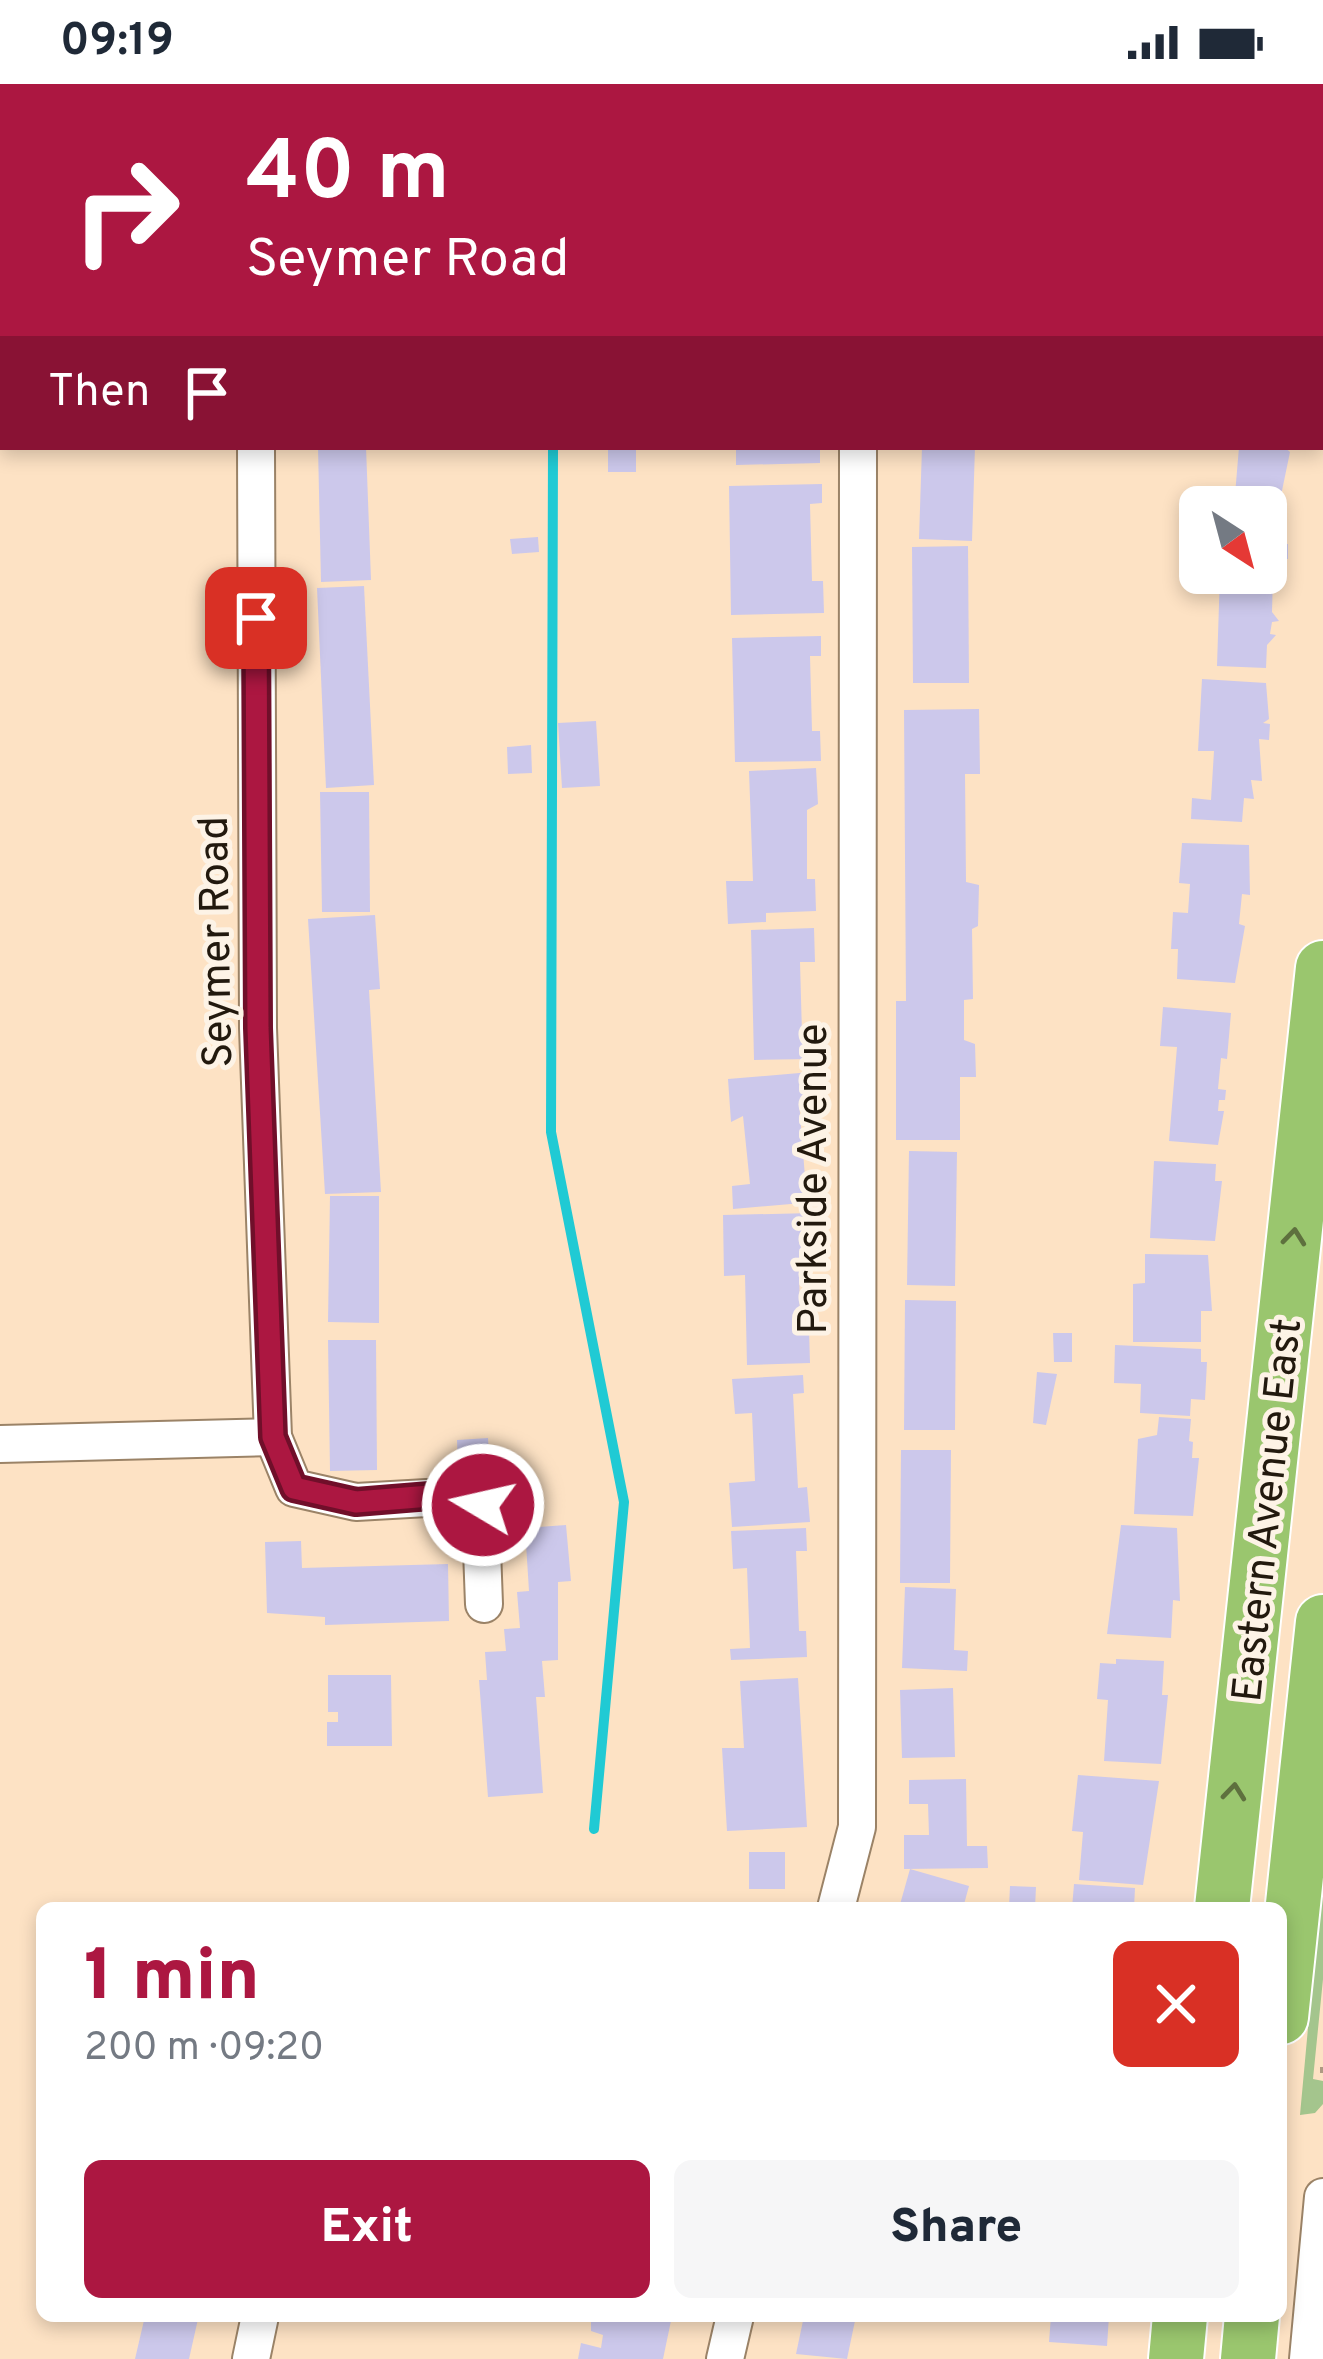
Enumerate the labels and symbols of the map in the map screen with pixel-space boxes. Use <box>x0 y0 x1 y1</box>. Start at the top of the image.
north arrow <box>1179 486 1287 594</box>
pin <box>205 567 307 669</box>
street label: Seymer Road <box>190 816 247 1068</box>
street label: Parkside Avenue <box>789 1023 842 1335</box>
one-way arrow <box>1281 1227 1306 1246</box>
street label: Eastern Avenue East <box>1223 1316 1316 1705</box>
position arrow <box>420 1442 546 1568</box>
one-way arrow <box>1221 1782 1246 1801</box>

